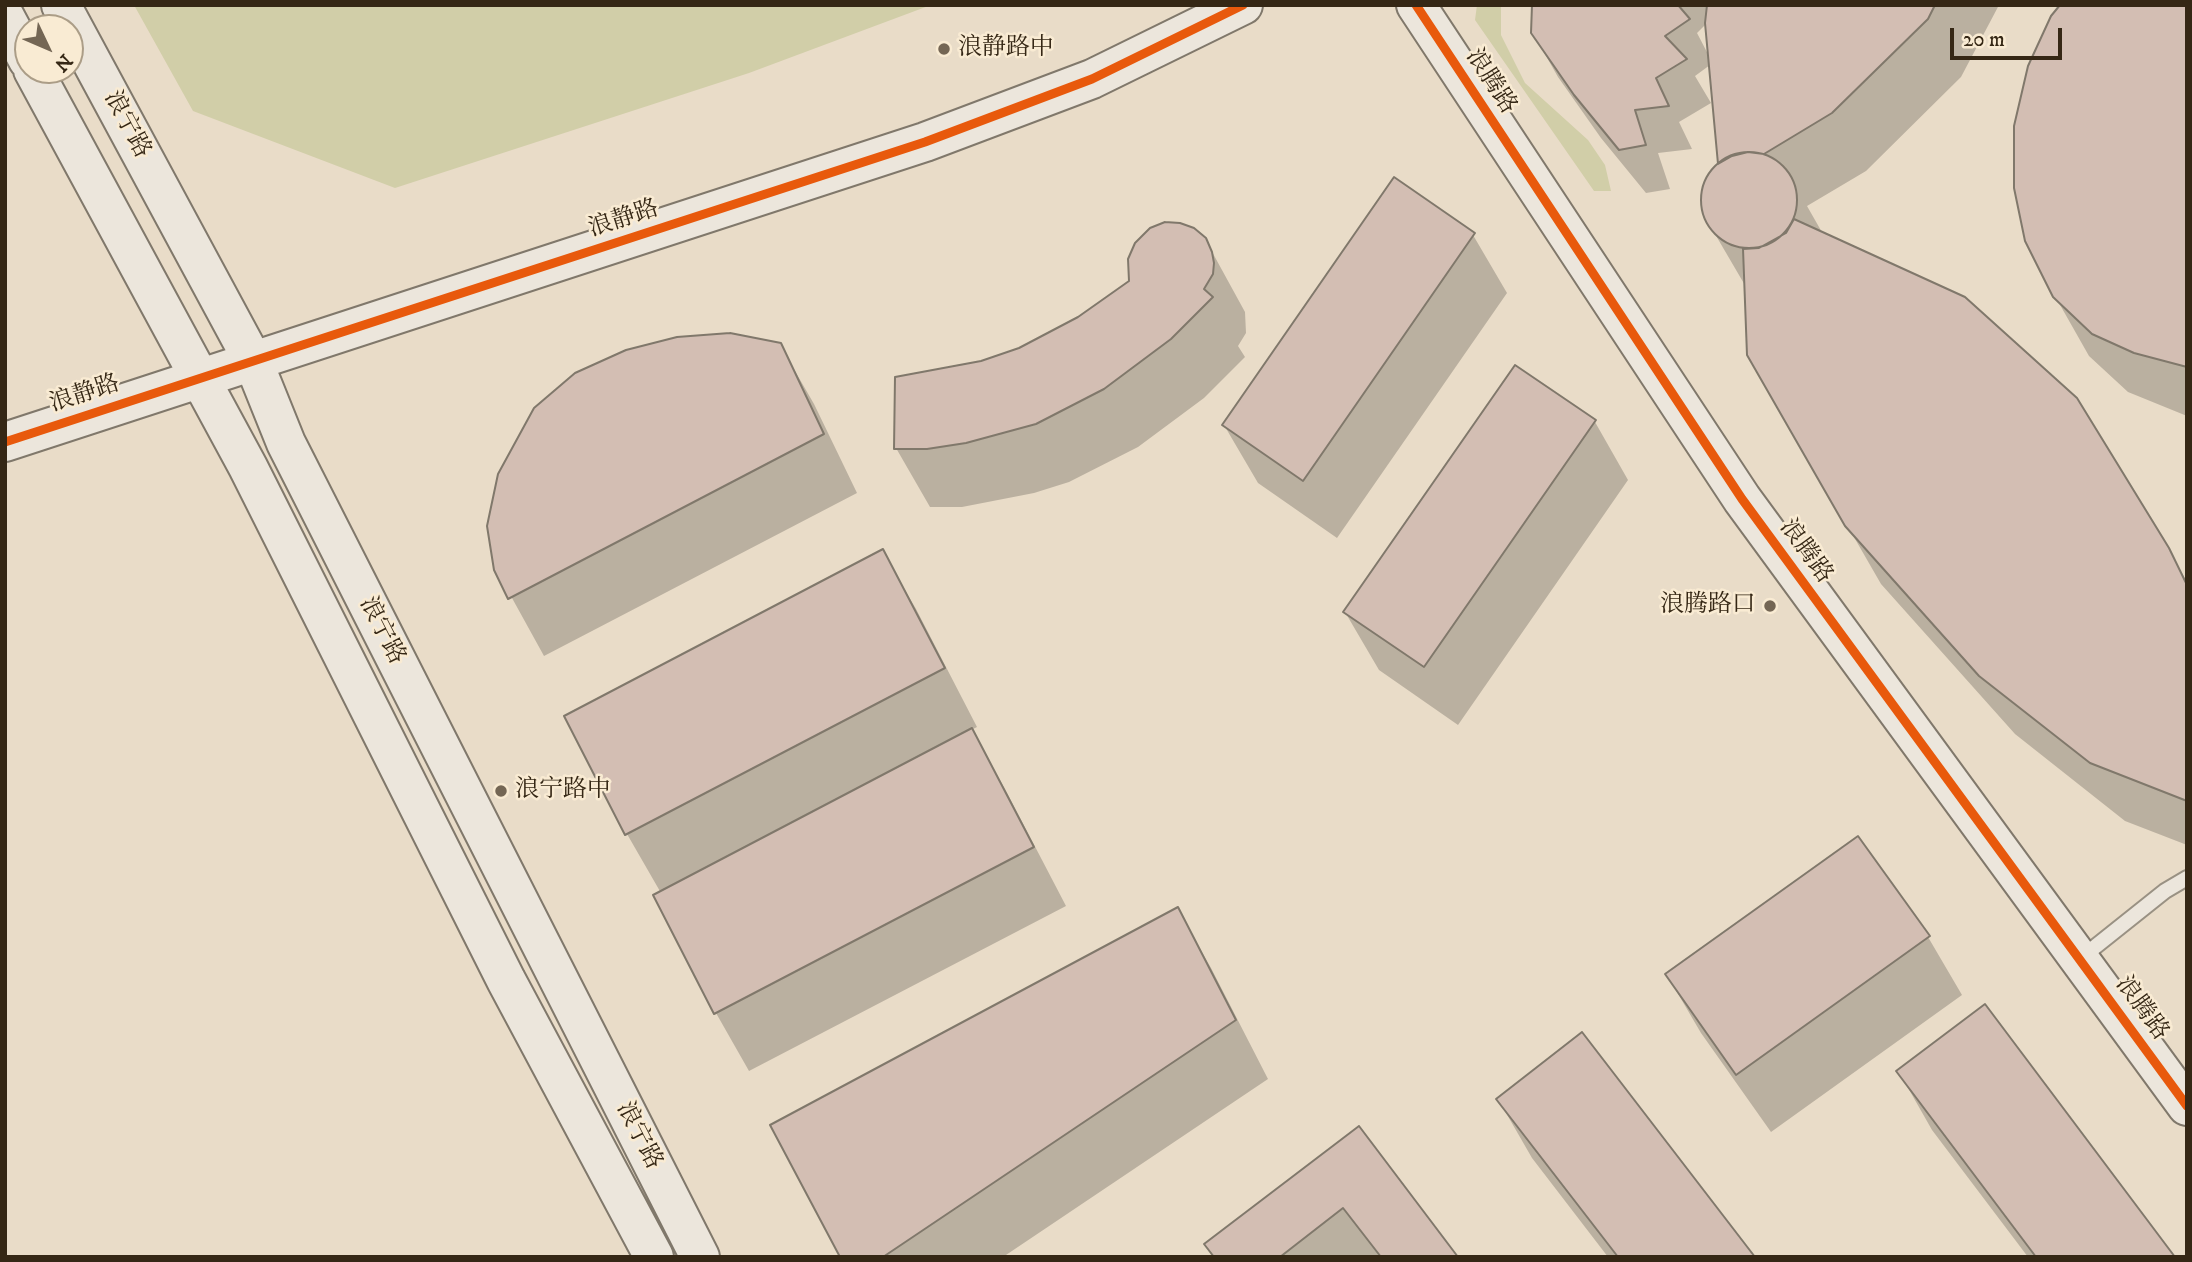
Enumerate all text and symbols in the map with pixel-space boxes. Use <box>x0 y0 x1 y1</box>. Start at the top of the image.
north arrow <box>14 14 84 84</box>
scale bar <box>1954 14 2066 58</box>
text: 20 m <box>1963 27 2005 53</box>
place label: 浪静路中 <box>958 35 1054 63</box>
marker: 浪静路中 <box>936 41 952 57</box>
street label: 浪腾路 <box>1458 44 1522 120</box>
text: N <box>49 49 77 76</box>
street label: 浪宁路 <box>96 86 156 164</box>
street label: 浪静路 <box>585 195 663 245</box>
street label: 浪静路 <box>46 370 124 420</box>
street label: 浪腾路 <box>1772 514 1838 590</box>
street label: 浪宁路 <box>352 592 410 670</box>
place label: 浪腾路口 <box>1660 592 1756 620</box>
marker: 浪腾路口 <box>1762 598 1778 614</box>
place label: 浪宁路中 <box>515 777 611 805</box>
marker: 浪宁路中 <box>493 783 509 799</box>
street label: 浪腾路 <box>2108 971 2174 1047</box>
street label: 浪宁路 <box>609 1097 667 1175</box>

